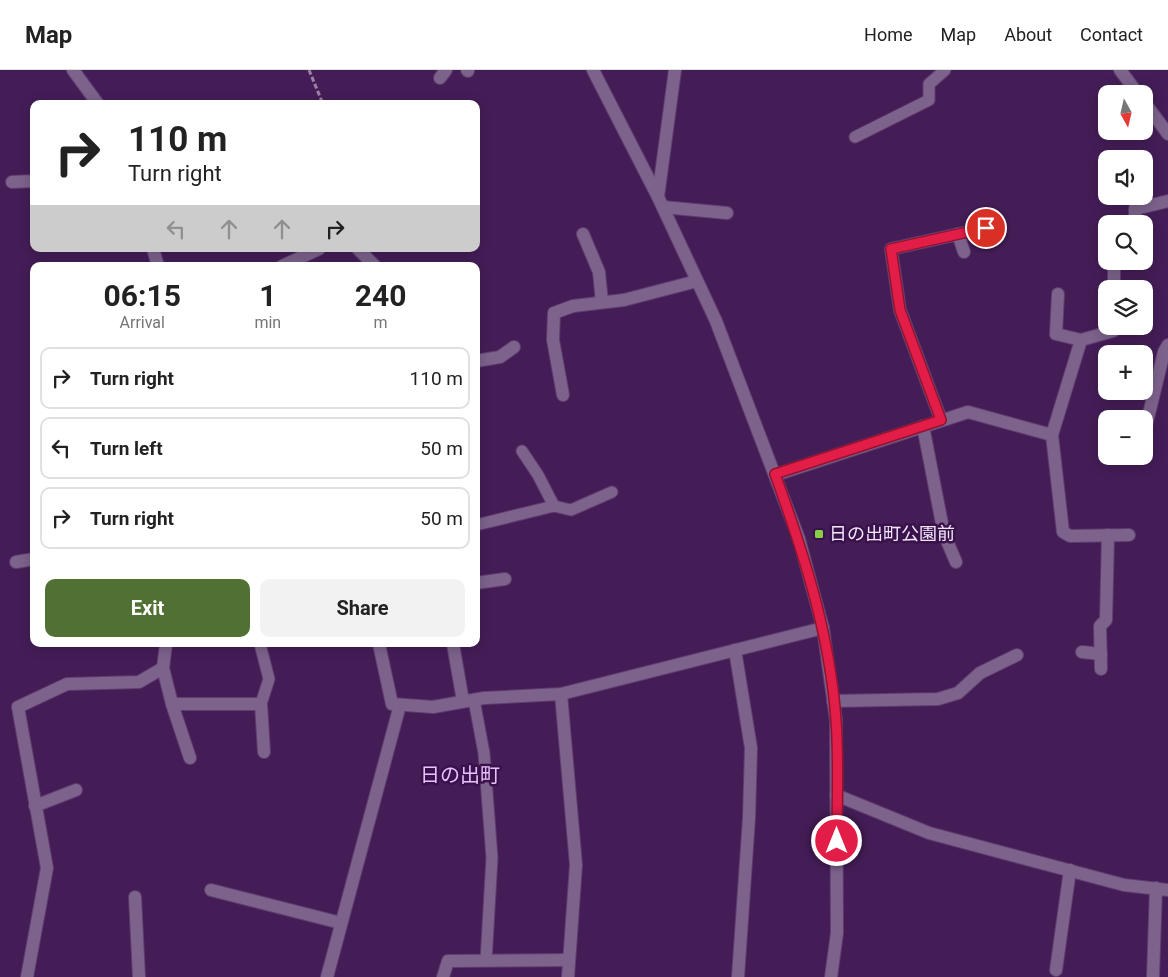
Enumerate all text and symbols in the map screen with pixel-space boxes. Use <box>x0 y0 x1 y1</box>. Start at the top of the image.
text: Map <box>25 21 72 49</box>
text: Home <box>864 24 913 45</box>
text: Map <box>941 24 976 45</box>
text: About <box>1004 24 1052 45</box>
text: Contact <box>1080 24 1143 45</box>
north arrow <box>1098 85 1152 140</box>
map controls <box>1098 85 1153 465</box>
text: 110 m <box>128 119 227 160</box>
icon: right <box>45 120 110 185</box>
button: sound <box>1098 150 1153 205</box>
text: Turn right <box>128 161 222 186</box>
pin <box>965 207 1007 249</box>
icon: arrive <box>972 214 1000 242</box>
icon: left <box>162 215 190 243</box>
icon: ahead <box>215 215 243 243</box>
icon: ahead <box>268 215 296 243</box>
icon: right <box>321 215 349 243</box>
button: search <box>1098 215 1153 270</box>
text: 06:15 <box>104 278 181 313</box>
text: 1 <box>259 278 276 313</box>
text: 240 <box>355 278 406 313</box>
button: layers <box>1098 280 1153 335</box>
text: Arrival <box>120 313 165 332</box>
text: min <box>254 313 281 332</box>
text: m <box>374 313 388 332</box>
button: + <box>1098 345 1153 400</box>
icon: right <box>47 364 75 392</box>
text: Turn right <box>90 367 174 390</box>
text: 110 m <box>410 367 463 390</box>
button: − <box>1098 410 1153 465</box>
icon: left <box>47 434 75 462</box>
text: Turn left <box>90 437 163 460</box>
text: 50 m <box>420 437 463 460</box>
icon: right <box>47 504 75 532</box>
text: Turn right <box>90 507 174 530</box>
text: 50 m <box>420 507 463 530</box>
place label: 日の出町公園前 <box>829 523 955 544</box>
marker: 日の出町公園前 <box>813 528 825 540</box>
button: Exit <box>45 579 250 637</box>
button: Share <box>260 579 465 637</box>
district label: 日の出町 <box>420 763 500 787</box>
position arrow <box>810 814 862 866</box>

